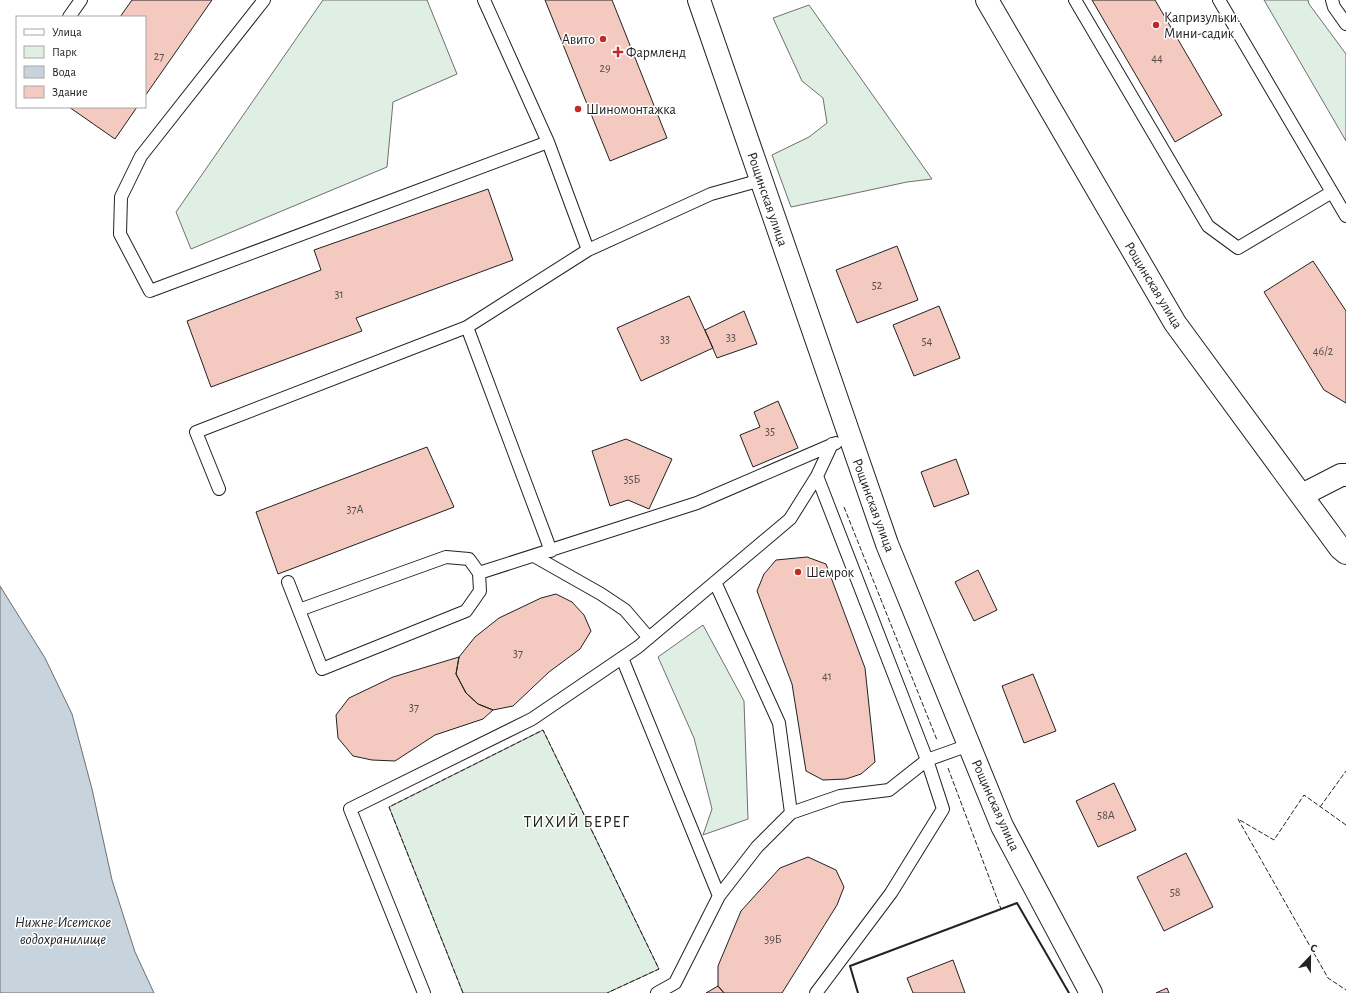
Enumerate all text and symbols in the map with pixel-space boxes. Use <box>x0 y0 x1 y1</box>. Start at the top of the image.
place label: Капризульки. Мини-садик <box>1164 11 1240 41</box>
legend <box>16 16 146 108</box>
marker: Капризульки. Мини-садик <box>1151 20 1161 30</box>
text: Улица <box>52 26 82 38</box>
place label: Авито <box>562 33 595 47</box>
marker: Авито <box>598 34 608 44</box>
text: Парк <box>52 46 77 58</box>
place label: Фармленд <box>626 46 686 60</box>
marker: Фармленд <box>613 47 623 57</box>
house number: 27 <box>154 50 164 62</box>
house number: 44 <box>1151 52 1163 64</box>
house number: 29 <box>599 62 611 74</box>
text: Вода <box>52 66 76 78</box>
text: Здание <box>52 86 88 98</box>
place label: Шиномонтажка <box>586 103 676 117</box>
marker: Шиномонтажка <box>573 104 583 114</box>
street label: Рощинская улица <box>744 150 790 249</box>
street label: Рощинская улица <box>1122 240 1185 332</box>
house number: 52 <box>872 279 883 291</box>
house number: 31 <box>334 288 344 300</box>
house number: 33 <box>726 331 736 343</box>
house number: 33 <box>660 333 670 345</box>
house number: 54 <box>922 335 933 347</box>
house number: 46/2 <box>1313 345 1334 357</box>
house number: 35 <box>765 425 775 437</box>
street label: Рощинская улица <box>850 457 897 555</box>
house number: 35Б <box>624 473 641 485</box>
house number: 37А <box>346 503 364 515</box>
place label: Шемрок <box>806 566 855 580</box>
marker: Шемрок <box>793 567 803 577</box>
house number: 37 <box>513 647 523 659</box>
house number: 41 <box>822 670 832 682</box>
house number: 37 <box>409 701 419 713</box>
street label: Рощинская улица <box>969 758 1022 854</box>
house number: 58А <box>1097 809 1115 821</box>
district label: ТИХИЙ БЕРЕГ <box>524 813 630 830</box>
house number: 58 <box>1170 886 1181 898</box>
water label: Нижне-Исетское водохранилище <box>15 915 111 947</box>
house number: 39Б <box>764 933 782 945</box>
north arrow <box>1290 937 1330 977</box>
text: С <box>1309 942 1318 954</box>

